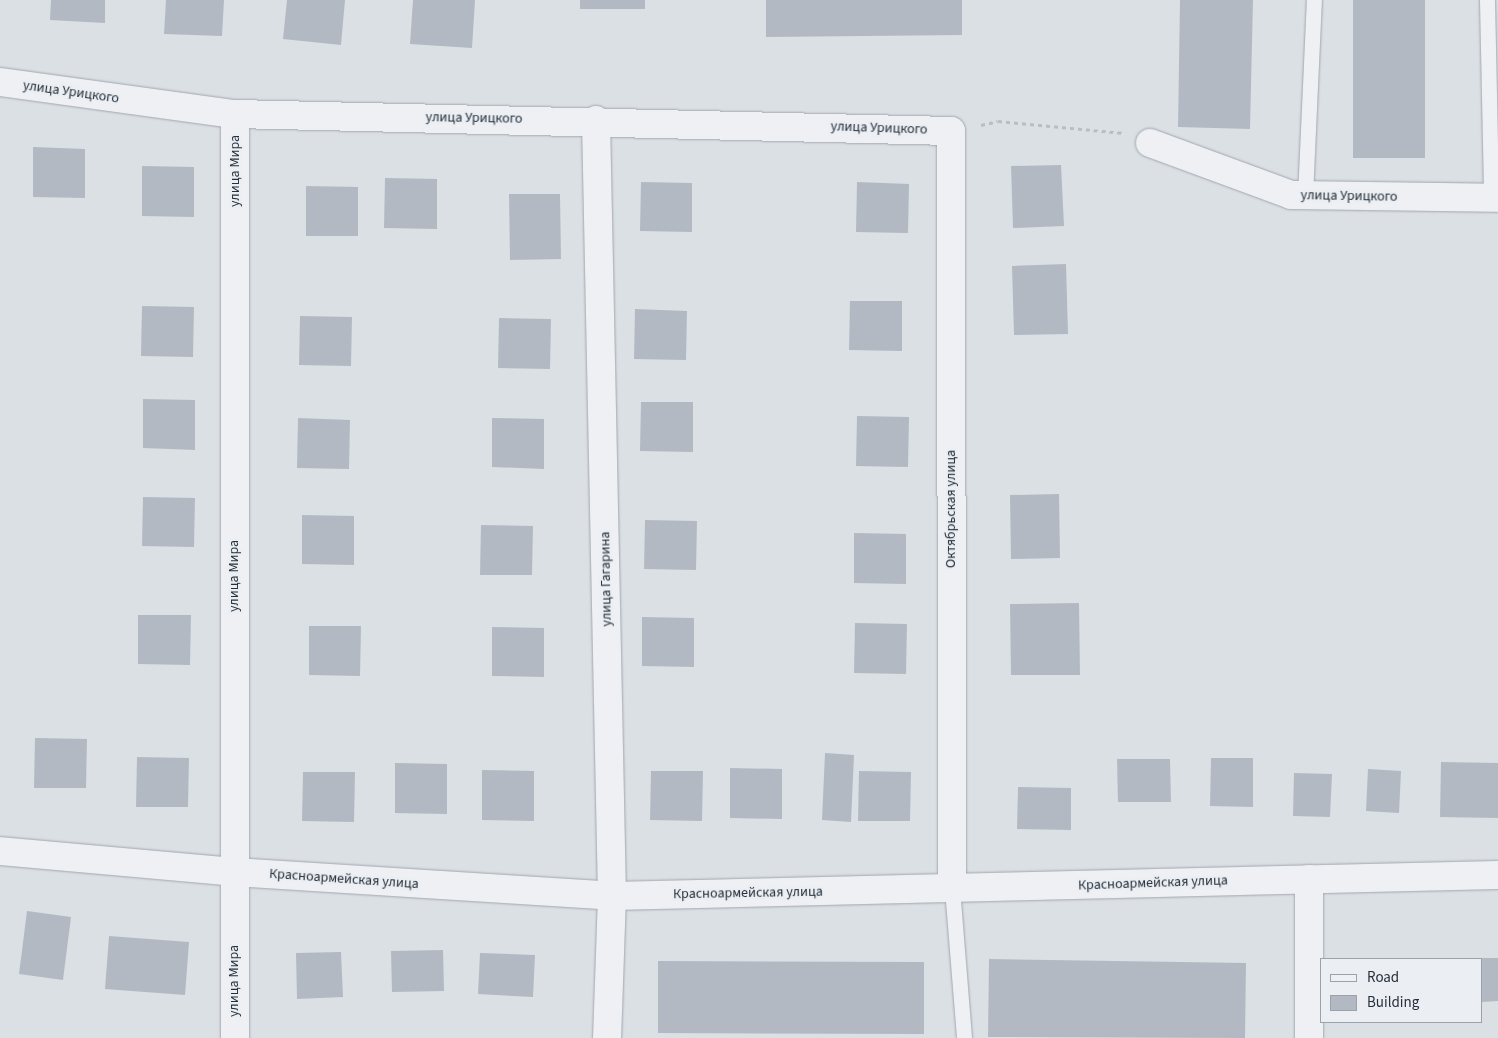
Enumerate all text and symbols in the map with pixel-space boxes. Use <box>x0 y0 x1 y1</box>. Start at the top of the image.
street label: улица Урицкого <box>22 77 120 107</box>
street label: улица Урицкого <box>425 109 523 127</box>
street label: улица Урицкого <box>830 118 928 138</box>
street label: улица Мира <box>227 135 243 207</box>
street label: улица Урицкого <box>1300 187 1398 205</box>
street label: Октябрьская улица <box>943 450 959 568</box>
street label: улица Гагарина <box>597 531 615 627</box>
street label: улица Мира <box>226 540 242 612</box>
street label: Красноармейская улица <box>269 865 419 893</box>
street label: Красноармейская улица <box>1078 872 1228 894</box>
street label: Красноармейская улица <box>673 883 823 903</box>
street label: улица Мира <box>226 945 242 1017</box>
legend <box>1320 958 1483 1023</box>
text: Road <box>1367 967 1399 988</box>
text: Building <box>1367 992 1419 1013</box>

